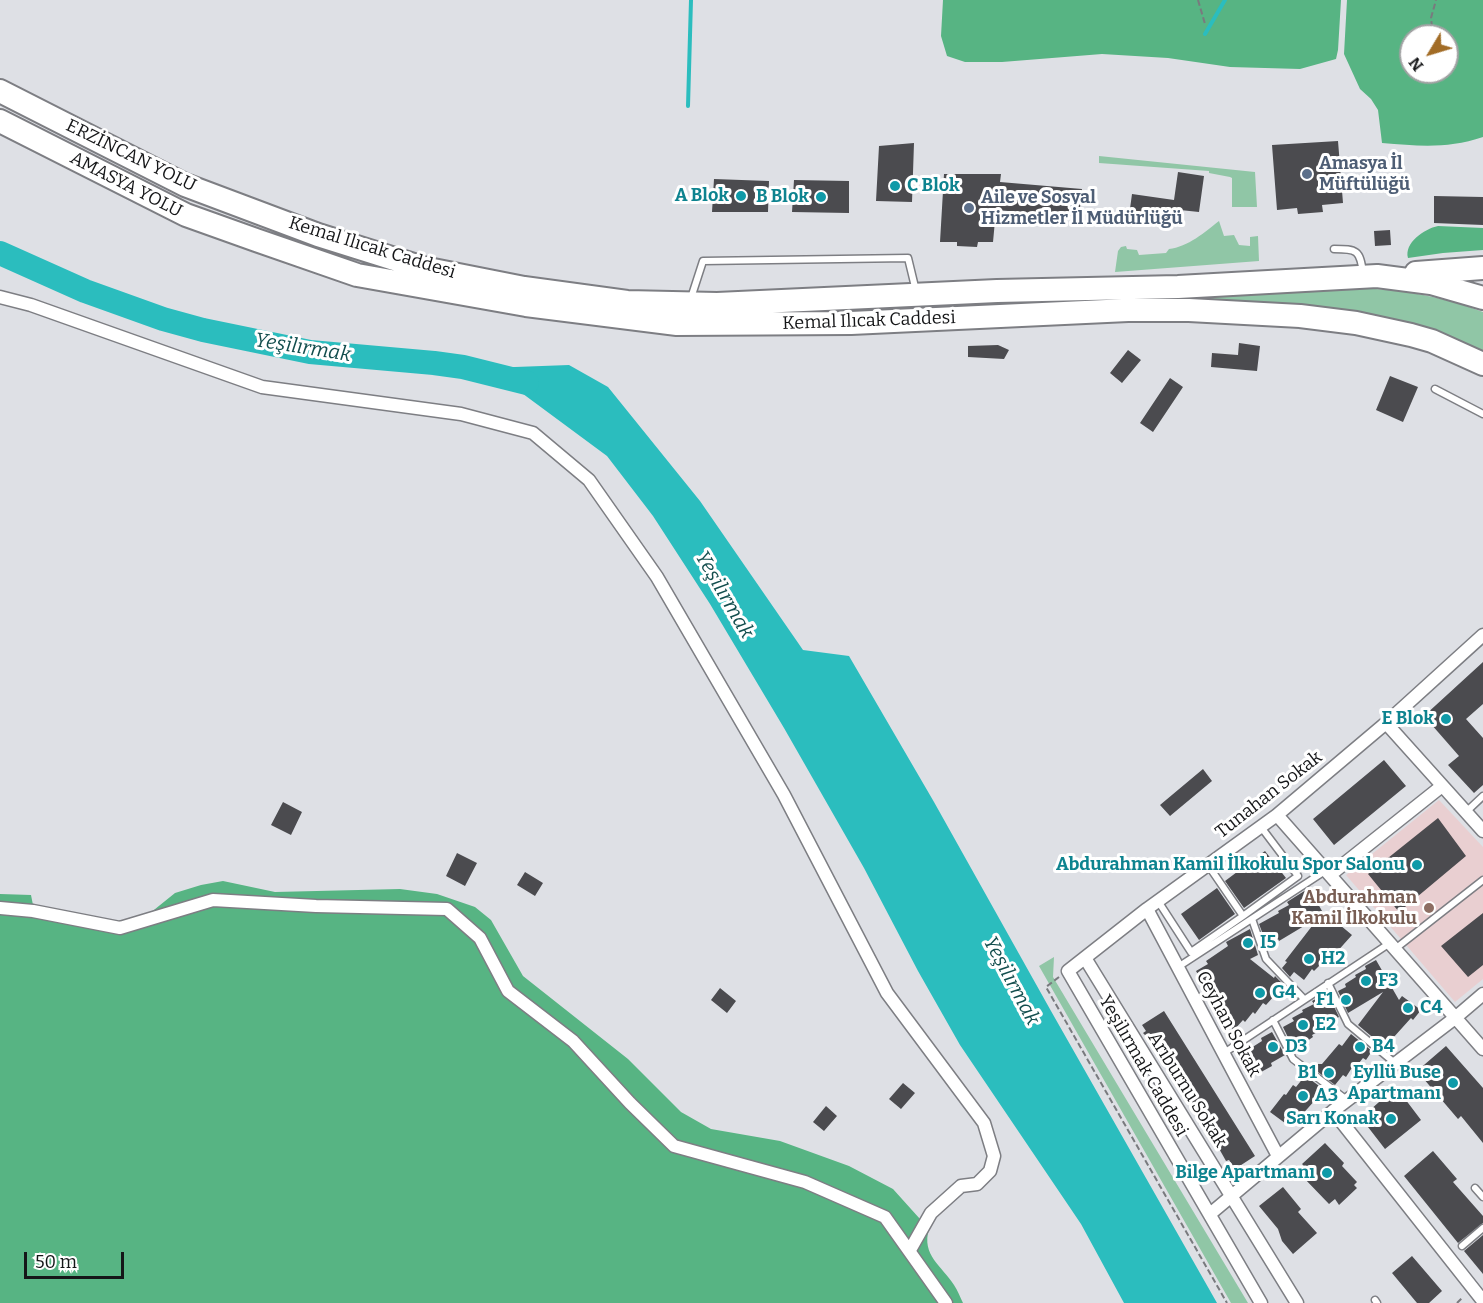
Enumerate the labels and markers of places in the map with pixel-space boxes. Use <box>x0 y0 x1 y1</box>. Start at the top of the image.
place label: Amasya İl Müftülüğü <box>1319 153 1410 195</box>
marker: Amasya İl Müftülüğü <box>1300 167 1314 181</box>
place label: C Blok <box>907 175 960 197</box>
marker: C Blok <box>888 179 902 193</box>
place label: A Blok <box>675 185 729 207</box>
place label: B Blok <box>756 186 809 208</box>
place label: Aile ve Sosyal Hizmetler İl Müdürlüğü <box>981 187 1183 230</box>
marker: A Blok <box>734 189 748 203</box>
marker: B Blok <box>814 190 828 204</box>
marker: Aile ve Sosyal Hizmetler İl Müdürlüğü <box>962 201 976 215</box>
place label: E Blok <box>1382 708 1434 730</box>
marker: E Blok <box>1439 712 1453 726</box>
place label: Abdurahman Kamil İlkokulu Spor Salonu <box>1056 854 1405 876</box>
marker: Abdurahman Kamil İlkokulu Spor Salonu <box>1410 858 1424 872</box>
place label: Abdurahman Kamil İlkokulu <box>1291 887 1417 930</box>
marker: Abdurahman Kamil İlkokulu <box>1422 901 1436 915</box>
place label: I5 <box>1260 932 1276 954</box>
marker: I5 <box>1241 936 1255 950</box>
place label: H2 <box>1321 948 1345 970</box>
marker: H2 <box>1302 952 1316 966</box>
place label: F3 <box>1378 970 1398 992</box>
marker: F3 <box>1359 974 1373 988</box>
place label: G4 <box>1272 982 1296 1004</box>
marker: G4 <box>1253 986 1267 1000</box>
place label: F1 <box>1316 989 1334 1011</box>
marker: F1 <box>1339 993 1353 1007</box>
place label: C4 <box>1420 997 1442 1019</box>
marker: C4 <box>1401 1001 1415 1015</box>
place label: E2 <box>1315 1014 1336 1036</box>
marker: E2 <box>1296 1018 1310 1032</box>
place label: D3 <box>1285 1036 1307 1058</box>
place label: B4 <box>1372 1036 1395 1058</box>
marker: D3 <box>1266 1040 1280 1054</box>
marker: B4 <box>1353 1040 1367 1054</box>
place label: B1 <box>1298 1062 1317 1084</box>
place label: Eyllü Buse Apartmanı <box>1347 1062 1441 1104</box>
marker: B1 <box>1322 1066 1336 1080</box>
marker: Eyllü Buse Apartmanı <box>1446 1076 1460 1090</box>
place label: A3 <box>1315 1085 1338 1107</box>
marker: A3 <box>1296 1089 1310 1103</box>
place label: Sarı Konak <box>1286 1108 1379 1130</box>
marker: Sarı Konak <box>1384 1112 1398 1126</box>
place label: Bilge Apartmanı <box>1175 1162 1315 1184</box>
marker: Bilge Apartmanı <box>1320 1166 1334 1180</box>

